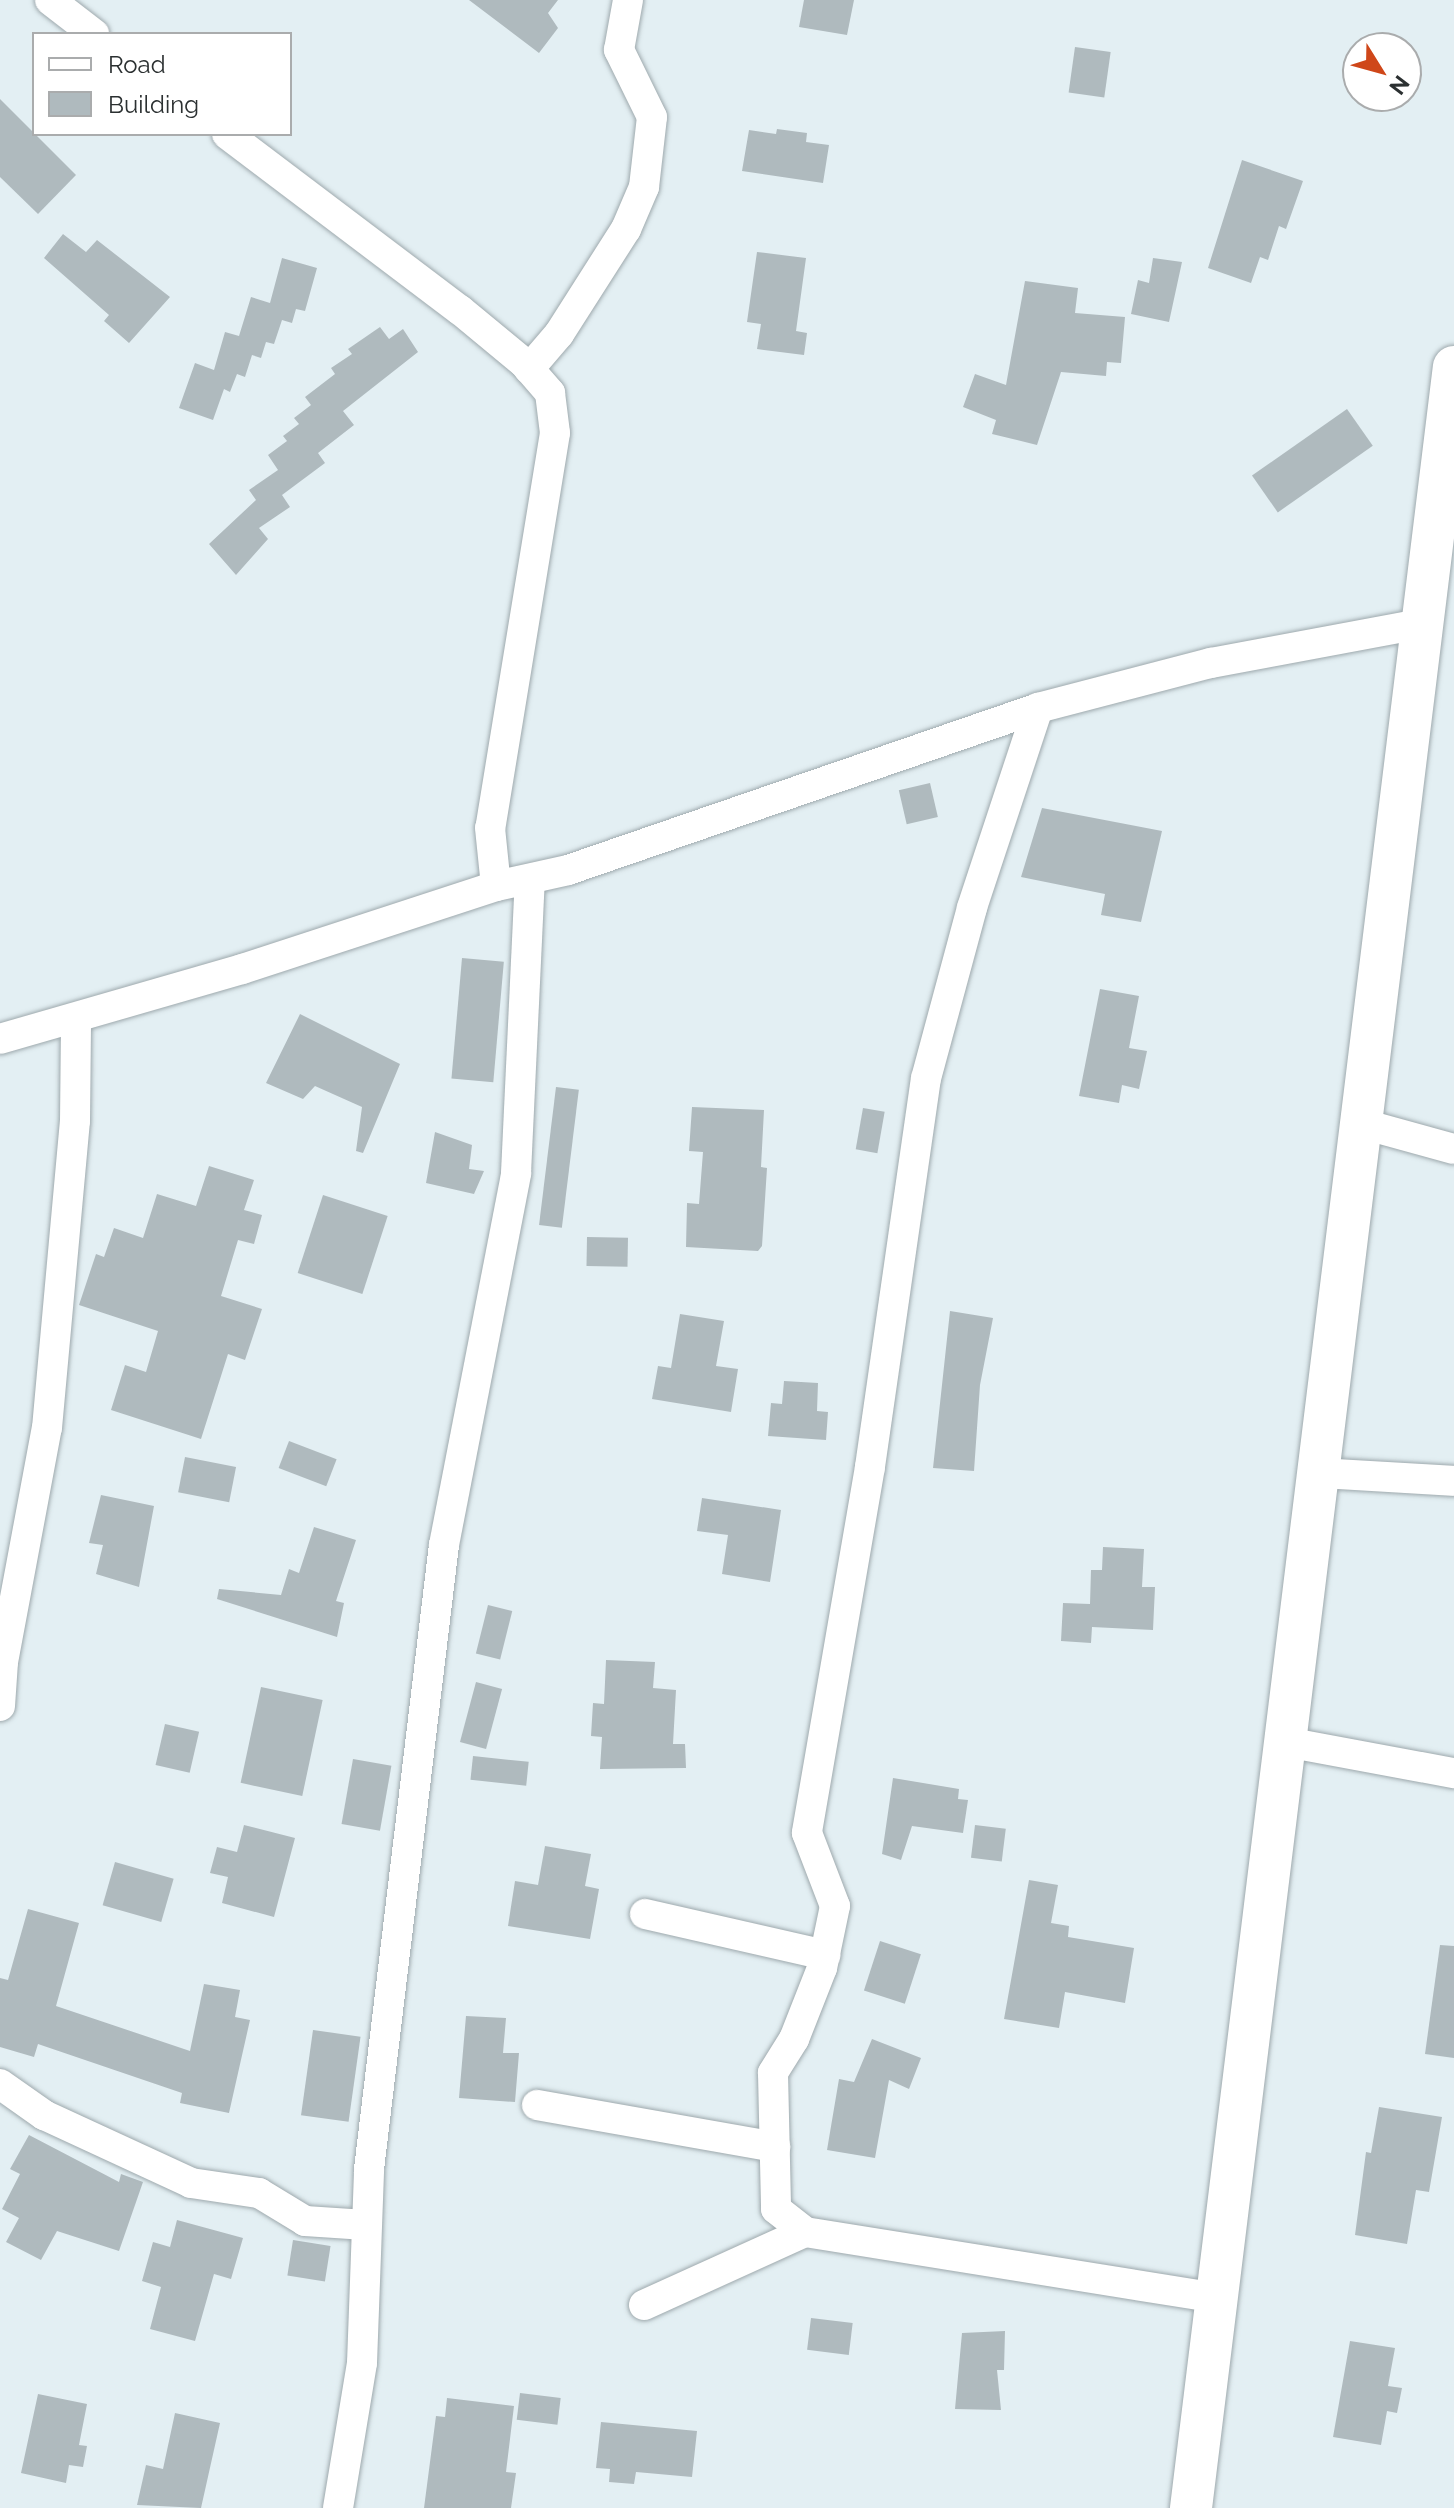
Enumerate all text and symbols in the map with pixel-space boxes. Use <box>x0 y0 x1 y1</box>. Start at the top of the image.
legend <box>32 32 292 136</box>
north arrow <box>1342 32 1422 112</box>
text: Road <box>108 50 166 79</box>
text: N <box>1384 71 1415 100</box>
text: Building <box>108 90 199 119</box>

